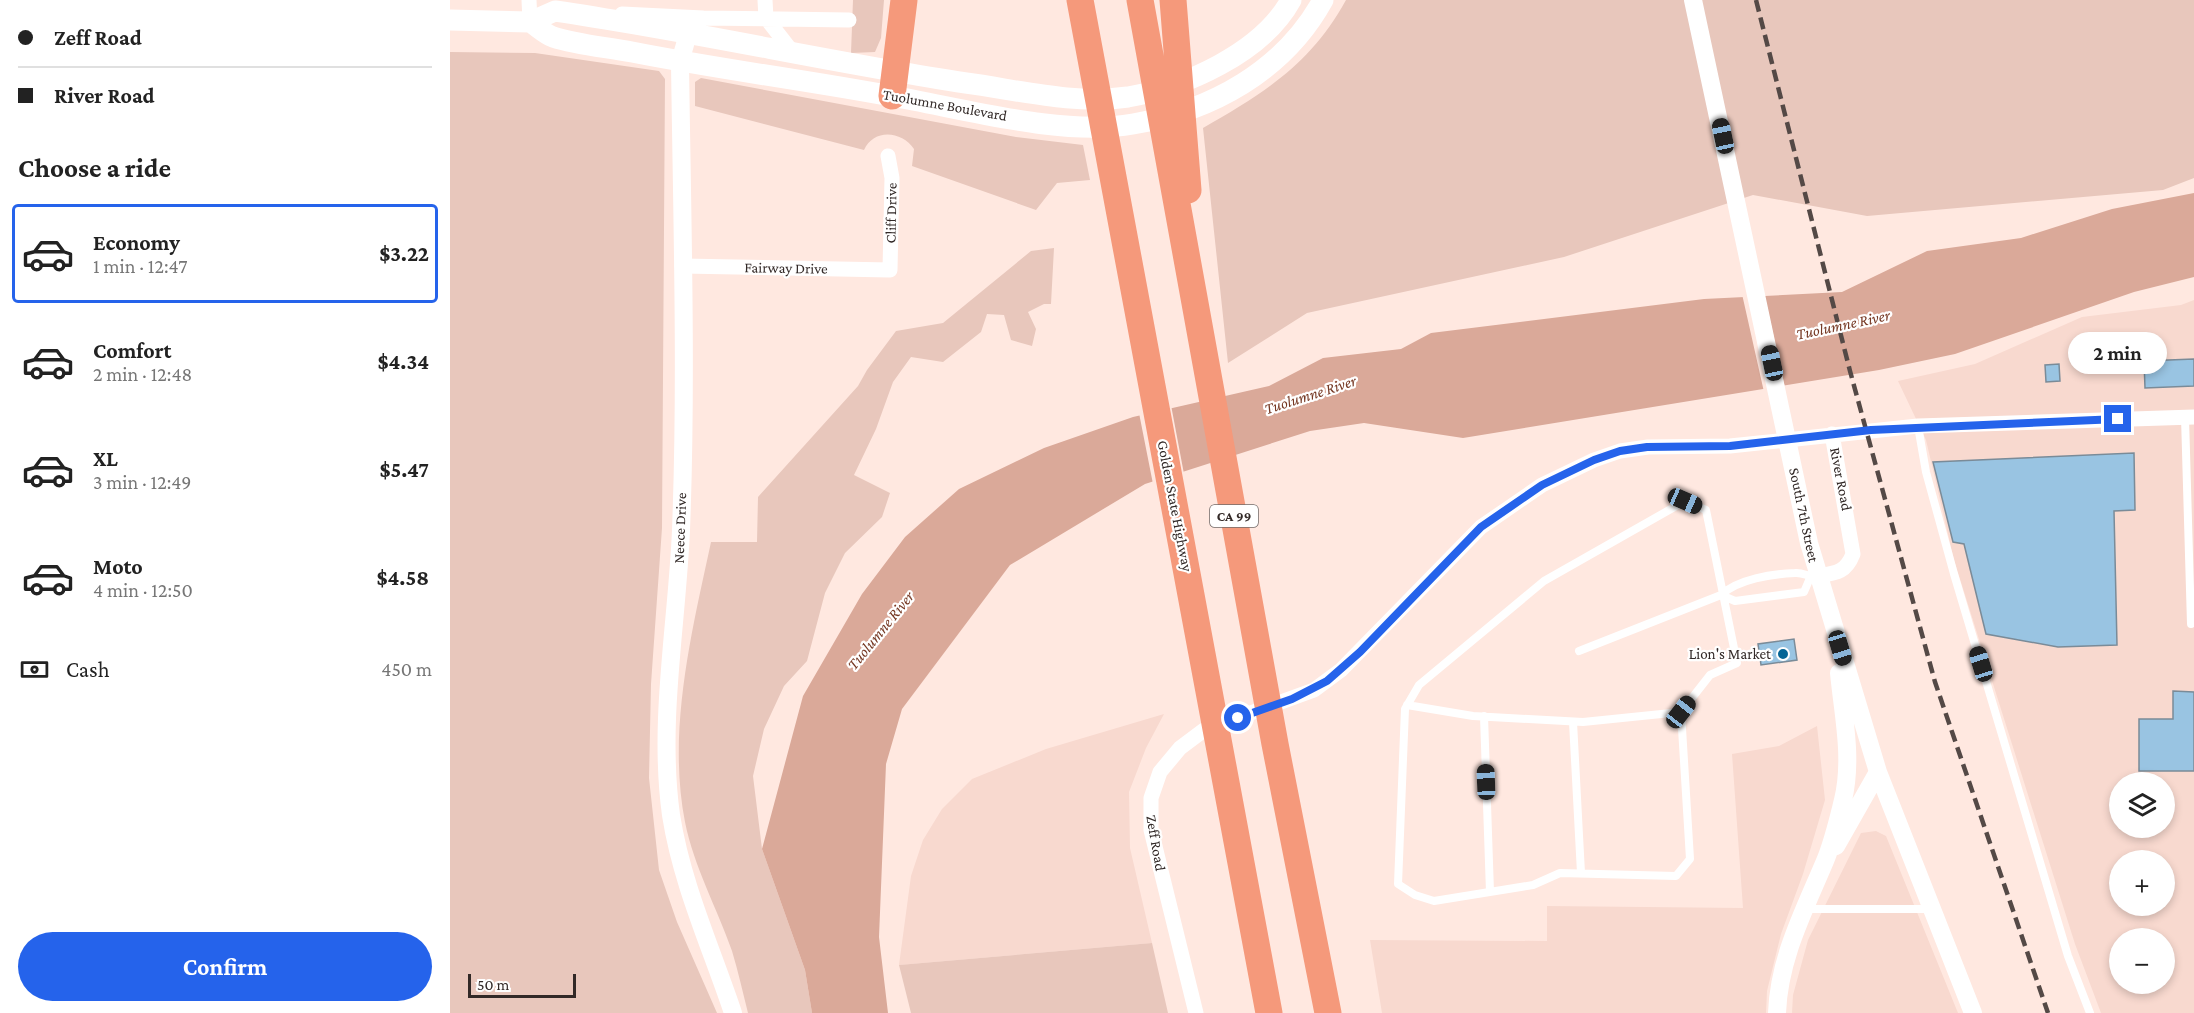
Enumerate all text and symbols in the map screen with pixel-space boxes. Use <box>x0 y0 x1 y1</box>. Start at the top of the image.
text: Zeff Road <box>54 25 142 50</box>
text: River Road <box>54 83 155 108</box>
street label: Tuolumne Boulevard <box>882 86 1008 124</box>
car <box>1710 117 1736 155</box>
text: Choose a ride <box>18 153 171 183</box>
street label: Cliff Drive <box>882 182 900 244</box>
icon: car <box>21 227 75 281</box>
text: Economy <box>93 230 180 255</box>
text: $3.22 <box>379 241 429 266</box>
text: 1 min · 12:47 <box>93 255 187 277</box>
street label: Fairway Drive <box>744 259 828 278</box>
water label: Tuolumne River <box>1795 306 1892 343</box>
callout: 2 min <box>2068 332 2168 374</box>
icon: car <box>21 335 75 389</box>
text: Comfort <box>93 338 171 363</box>
text: 2 min <box>2093 342 2142 364</box>
car <box>1759 344 1785 382</box>
text: $4.34 <box>377 349 429 374</box>
text: 2 min · 12:48 <box>93 363 192 385</box>
water label: Tuolumne River <box>1262 372 1359 417</box>
route end <box>2104 405 2131 432</box>
street label: Golden State Highway <box>1153 439 1196 573</box>
icon: car <box>21 443 75 497</box>
text: XL <box>93 446 118 471</box>
street label: River Road <box>1827 446 1855 512</box>
text: $5.47 <box>380 457 429 482</box>
street label: South 7th Street <box>1786 466 1822 565</box>
text: 3 min · 12:49 <box>93 471 192 493</box>
car <box>1665 485 1705 517</box>
street label: Neece Drive <box>671 492 689 564</box>
road number: CA 99 <box>1210 505 1258 527</box>
icon: car <box>21 551 75 605</box>
text: Moto <box>93 554 143 579</box>
text: $4.58 <box>376 565 429 590</box>
text: 4 min · 12:50 <box>93 579 193 601</box>
water label: Tuolumne River <box>844 588 917 673</box>
car <box>1826 628 1854 668</box>
car <box>1967 644 1995 684</box>
place label: Lion's Market <box>1689 646 1772 662</box>
marker: Lion's Market <box>1776 647 1790 661</box>
icon: cash <box>18 653 51 686</box>
text: Cash <box>66 657 110 682</box>
text: 450 m <box>381 658 432 680</box>
car <box>1663 692 1699 732</box>
route start <box>1224 704 1251 731</box>
car <box>1476 764 1496 800</box>
map controls <box>2109 772 2175 994</box>
button: layers <box>2109 772 2175 838</box>
street label: Zeff Road <box>1143 814 1169 872</box>
button: + <box>2109 850 2175 916</box>
button: − <box>2109 928 2175 994</box>
button: Confirm <box>18 932 432 1001</box>
scale bar <box>468 971 576 998</box>
text: 50 m <box>477 976 509 993</box>

